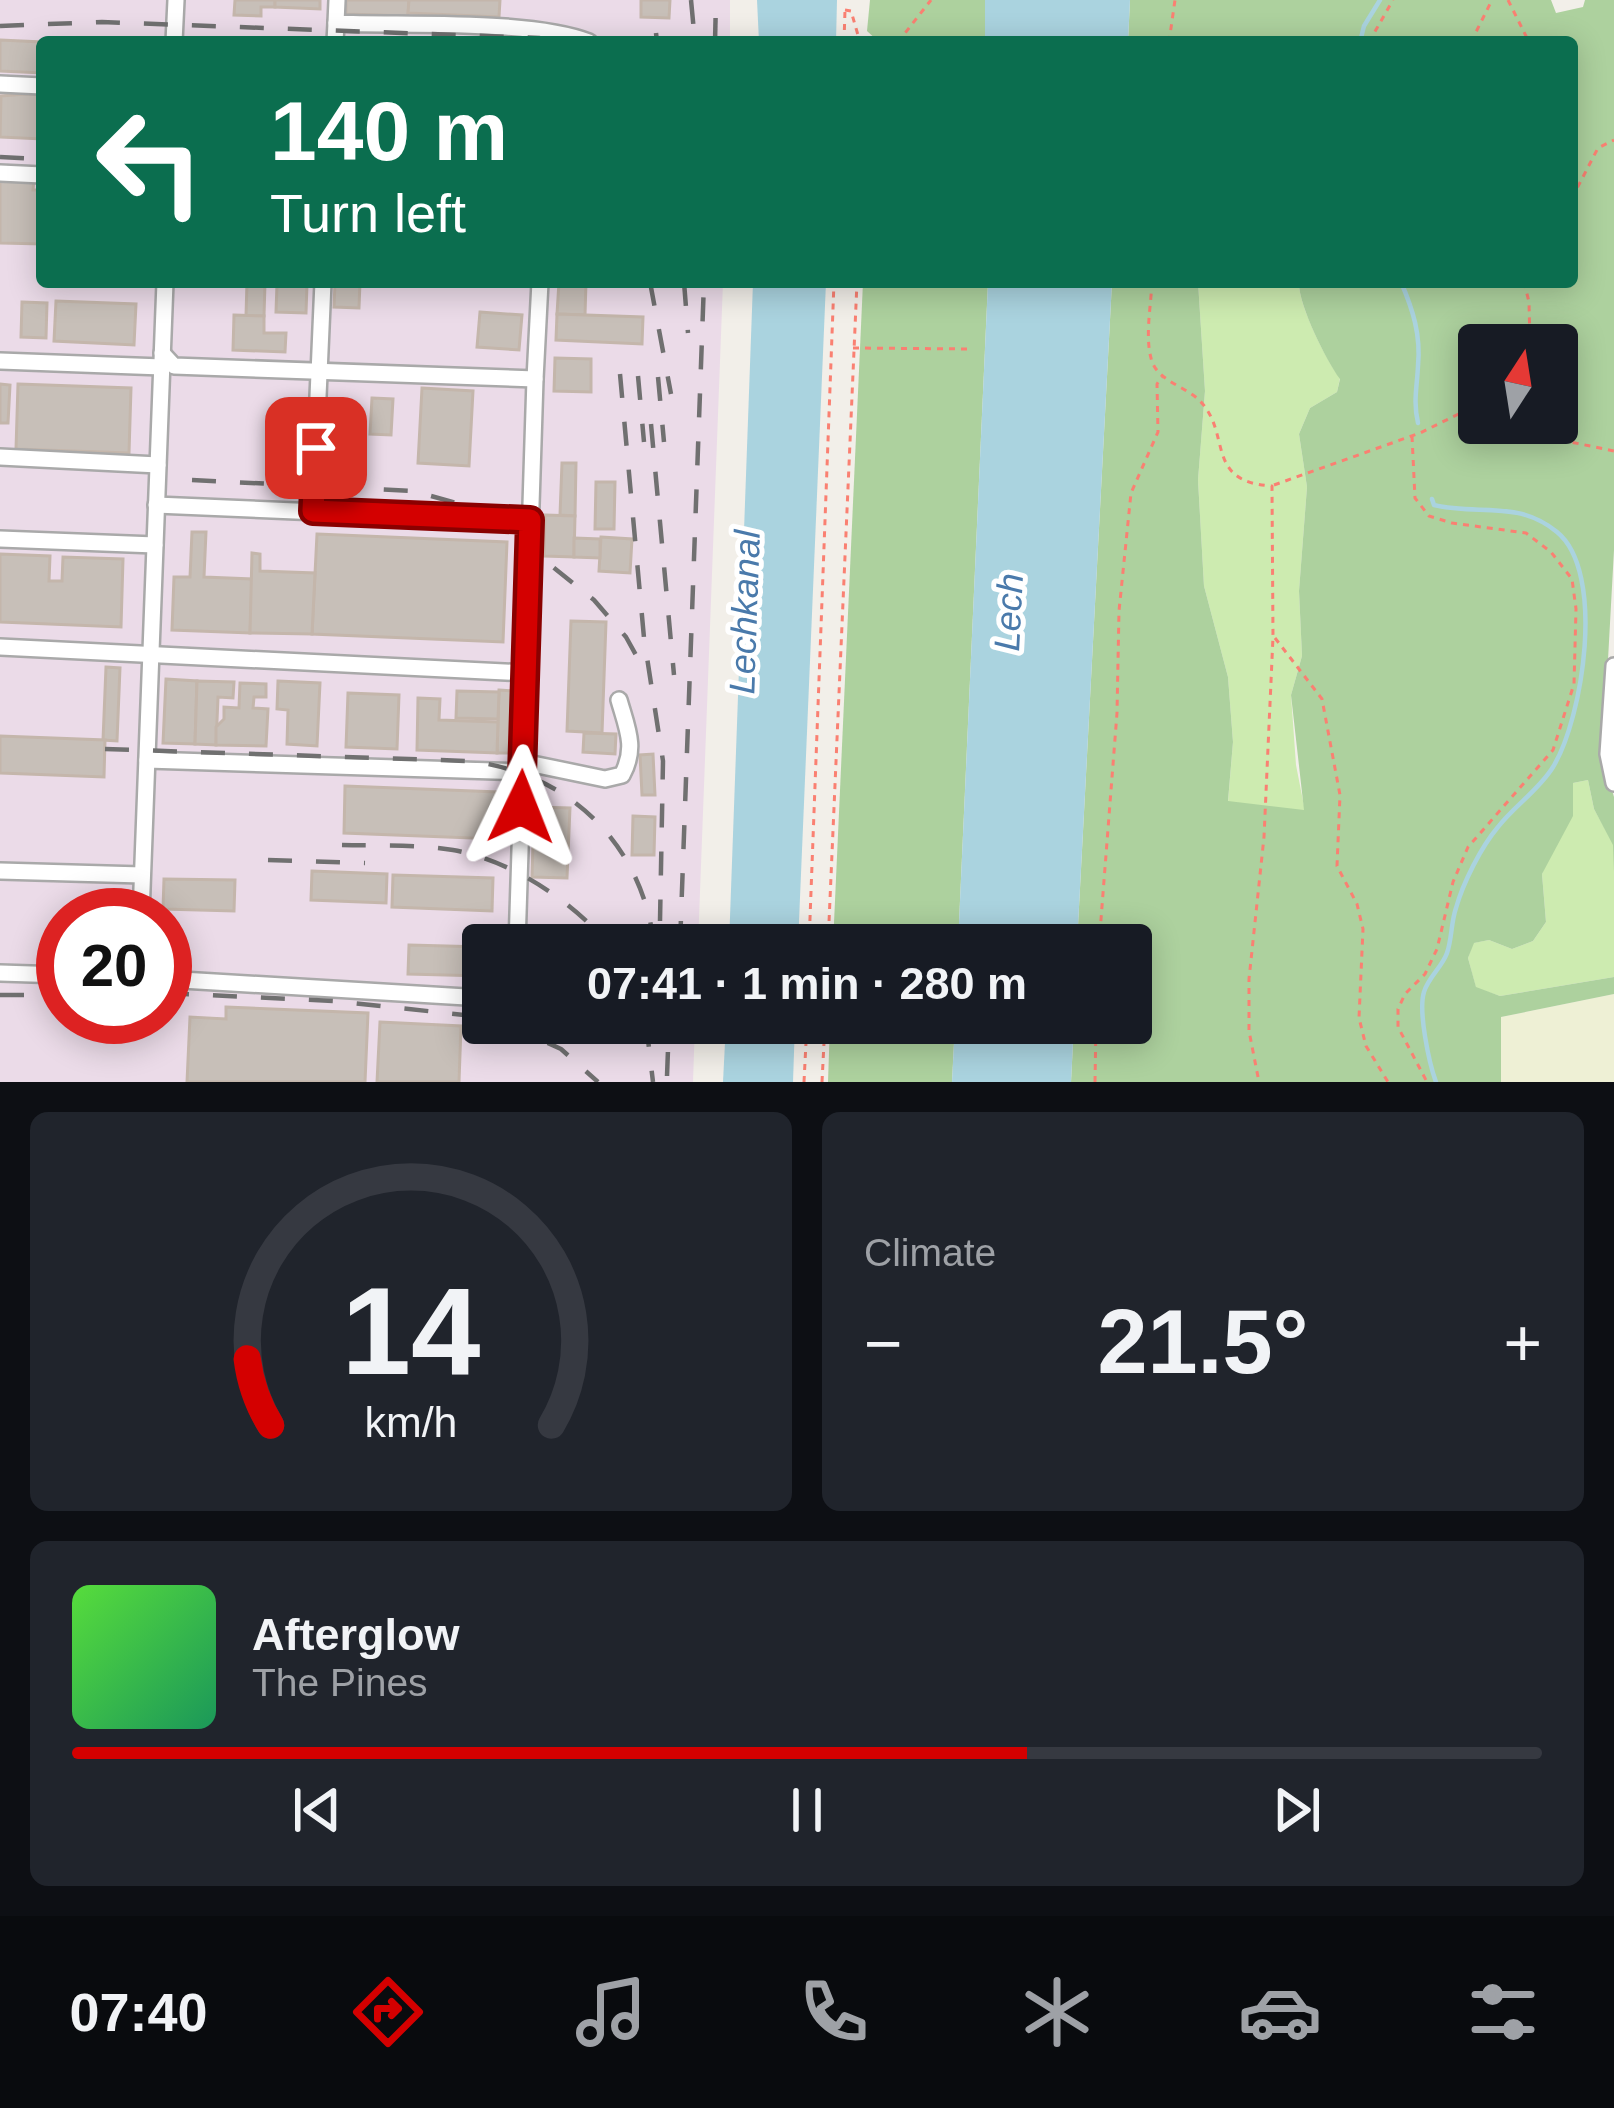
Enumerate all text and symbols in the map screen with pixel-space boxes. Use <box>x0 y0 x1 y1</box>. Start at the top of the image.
icon: left <box>72 84 228 240</box>
text: 140 m <box>270 84 508 178</box>
text: Turn left <box>270 183 466 243</box>
north arrow <box>1458 324 1578 444</box>
map controls <box>1458 324 1578 444</box>
pin <box>265 397 367 499</box>
icon: arrive <box>283 415 349 481</box>
water label: Lechkanal <box>721 528 768 695</box>
water label: Lech <box>986 572 1031 652</box>
position arrow <box>458 744 584 870</box>
speed limit sign: 20 <box>36 888 192 1044</box>
text: 07:41 · 1 min · 280 m <box>587 958 1027 1009</box>
text: Climate <box>864 1231 996 1274</box>
text: 14 <box>342 1261 480 1400</box>
text: 21.5° <box>1097 1292 1309 1392</box>
text: − <box>864 1306 903 1380</box>
text: + <box>1503 1306 1542 1380</box>
text: km/h <box>365 1397 457 1445</box>
text: Afterglow <box>252 1609 460 1660</box>
text: The Pines <box>252 1661 428 1704</box>
icon: previous <box>284 1777 350 1843</box>
icon: pause <box>774 1777 840 1843</box>
icon: next <box>1264 1777 1330 1843</box>
icon: directions <box>346 1970 430 2054</box>
icon: music <box>569 1970 653 2054</box>
icon: phone <box>792 1970 876 2054</box>
icon: climate <box>1015 1970 1099 2054</box>
icon: car <box>1238 1970 1322 2054</box>
icon: filters <box>1461 1970 1545 2054</box>
text: 07:40 <box>69 1982 208 2042</box>

